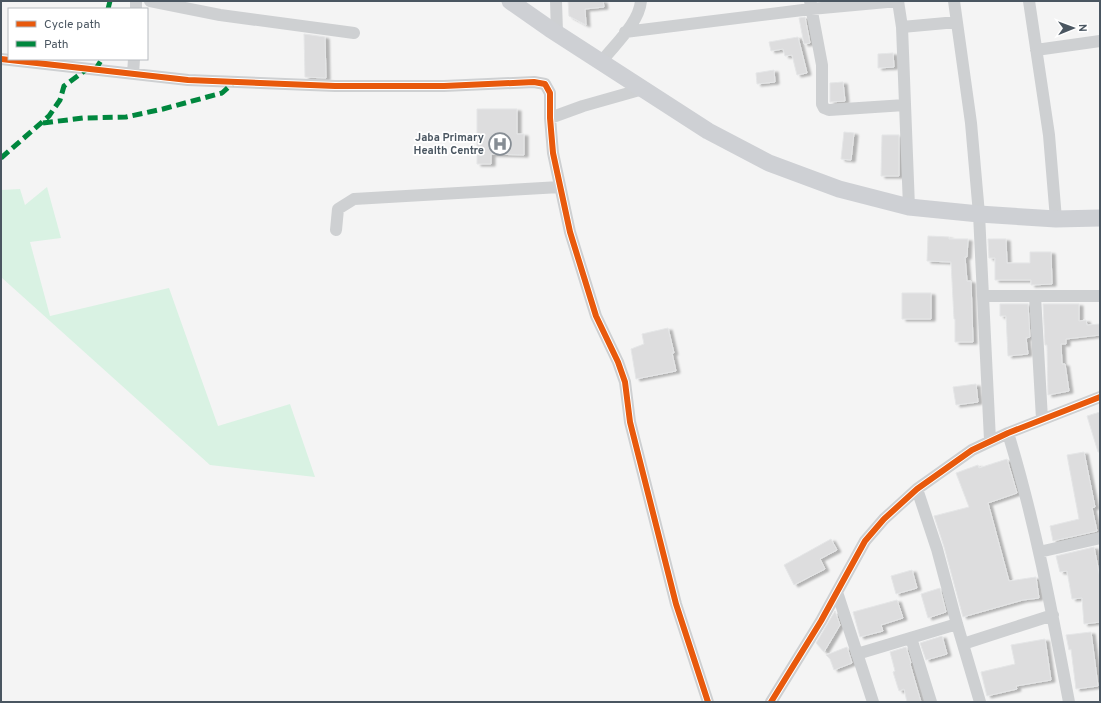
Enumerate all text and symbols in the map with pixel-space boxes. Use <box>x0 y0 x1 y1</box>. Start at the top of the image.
legend <box>8 8 148 60</box>
north arrow <box>1053 8 1093 48</box>
text: Cycle path <box>44 17 101 33</box>
text: N <box>1075 24 1089 32</box>
text: Path <box>44 37 69 53</box>
place label: Jaba Primary Health Centre <box>414 131 484 158</box>
hospital icon: Jaba Primary Health Centre <box>487 131 513 157</box>

